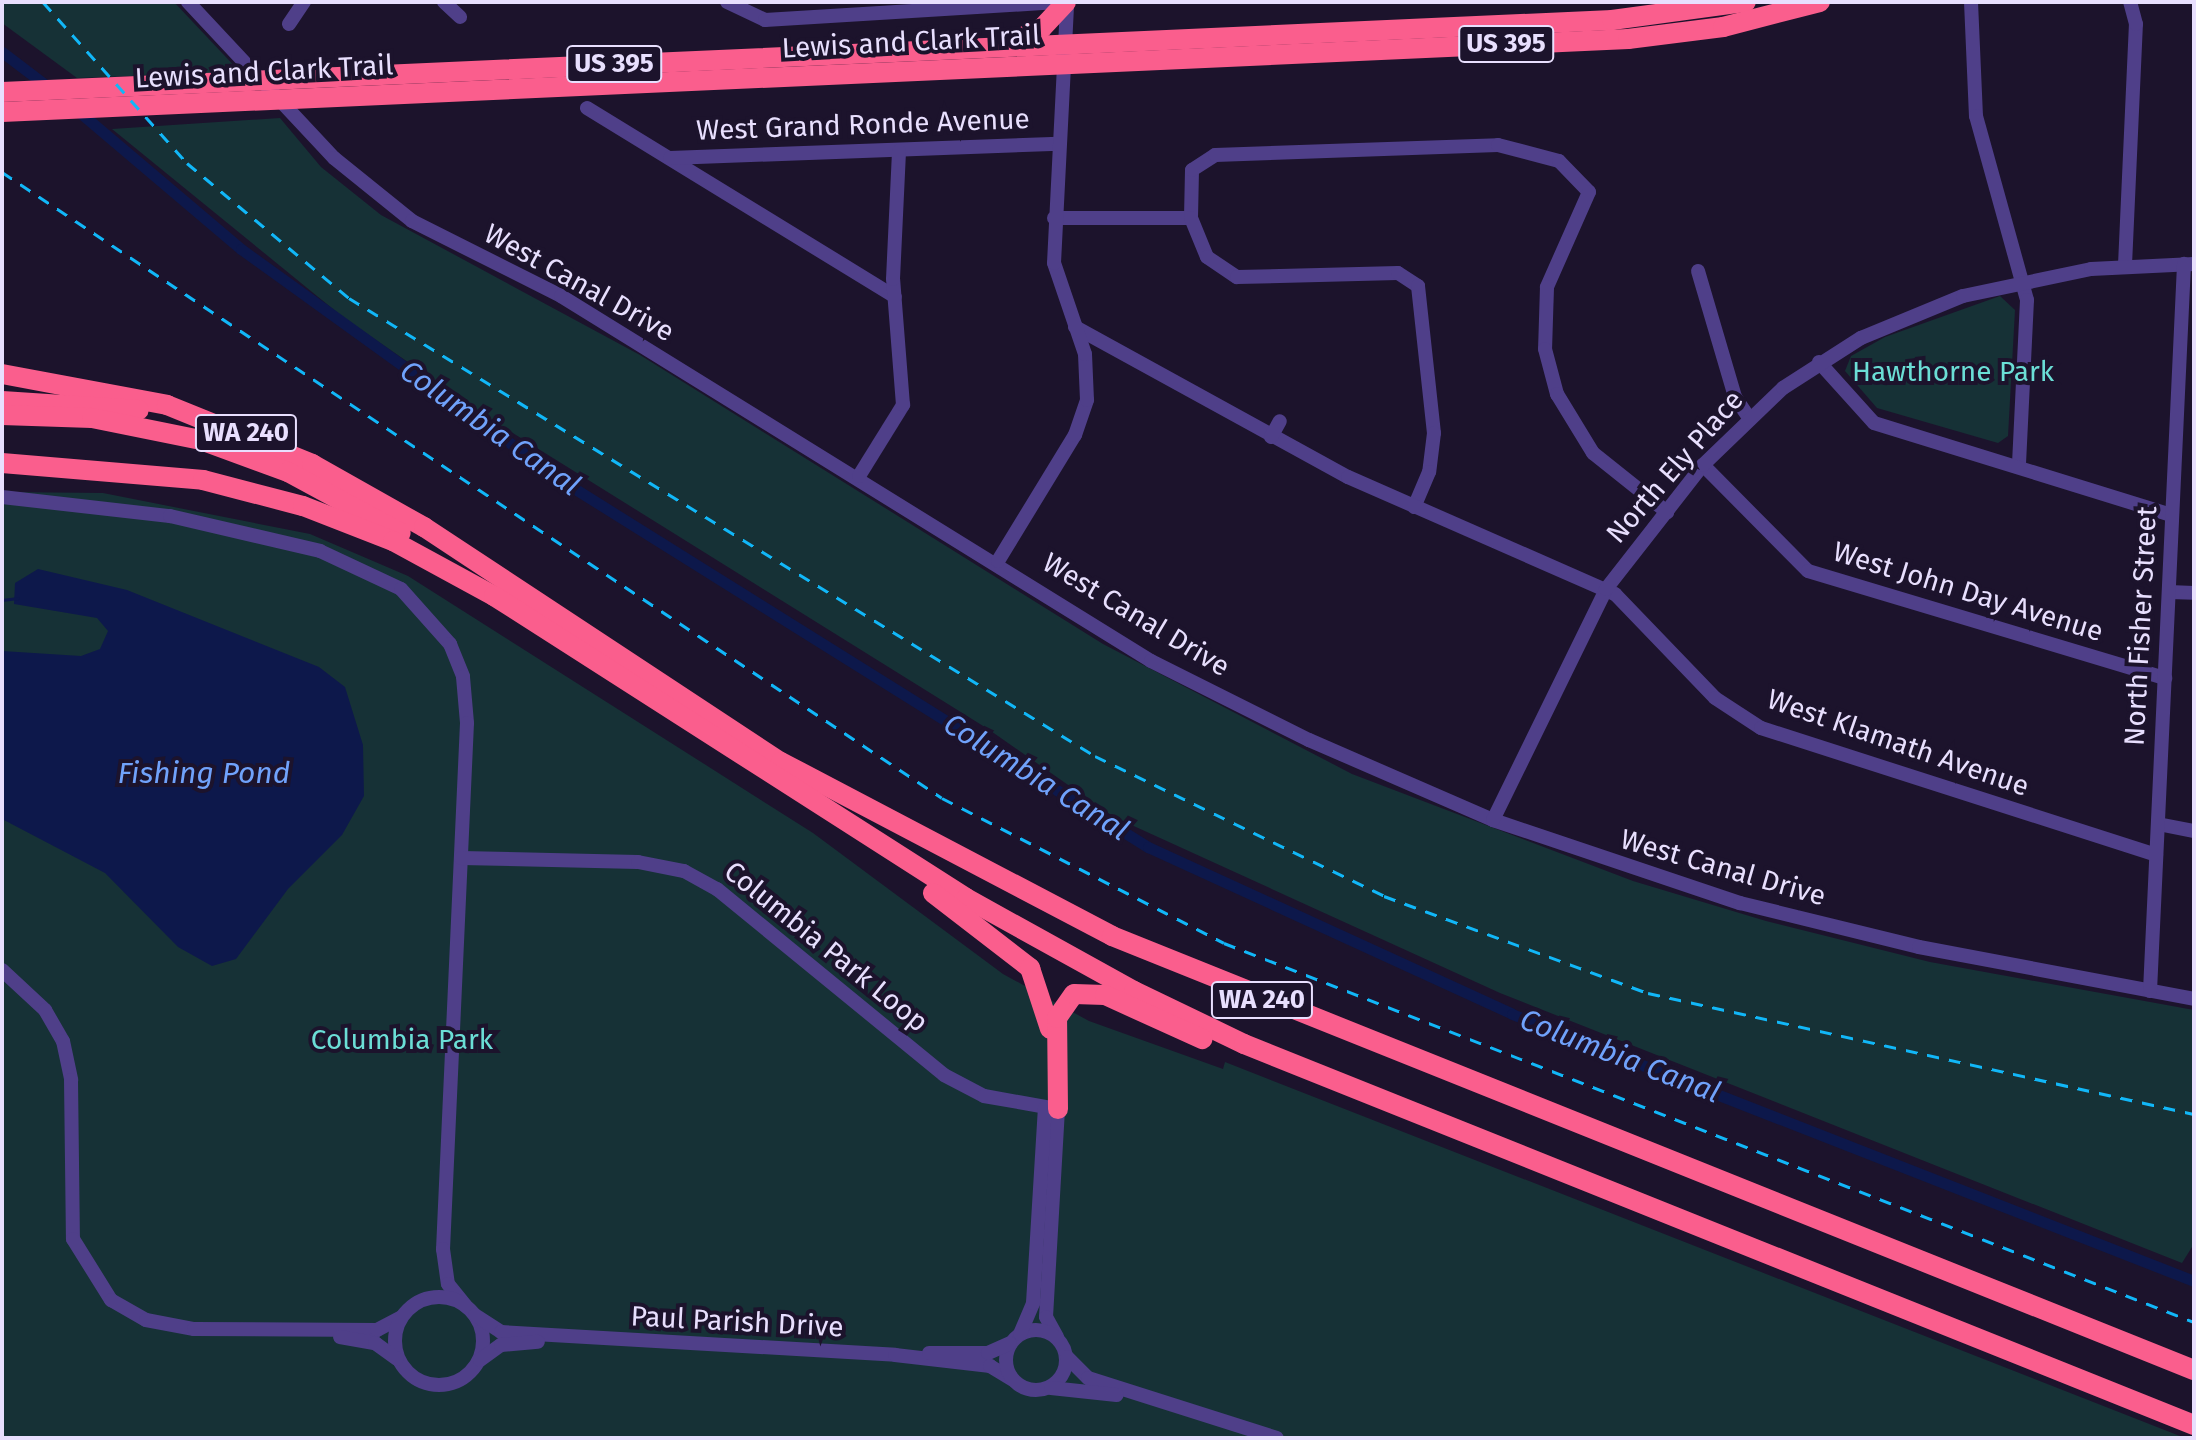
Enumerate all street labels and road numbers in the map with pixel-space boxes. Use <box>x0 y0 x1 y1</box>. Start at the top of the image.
street label: Lewis and Clark Trail <box>781 18 1041 66</box>
road number: US 395 <box>1458 22 1554 66</box>
road number: US 395 <box>566 42 662 86</box>
street label: Lewis and Clark Trail <box>134 48 394 96</box>
street label: West Grand Ronde Avenue <box>696 102 1030 148</box>
street label: West Canal Drive <box>478 217 680 349</box>
street label: North Ely Place <box>1600 384 1750 550</box>
road number: WA 240 <box>194 411 298 455</box>
street label: North Fisher Street <box>2118 505 2164 747</box>
street label: West John Day Avenue <box>1829 535 2107 649</box>
street label: West Canal Drive <box>1036 546 1236 684</box>
street label: West Klamath Avenue <box>1763 682 2033 804</box>
street label: West Canal Drive <box>1616 823 1830 913</box>
street label: Columbia Park Loop <box>717 855 935 1039</box>
road number: WA 240 <box>1210 978 1314 1022</box>
street label: Paul Parish Drive <box>630 1300 844 1344</box>

